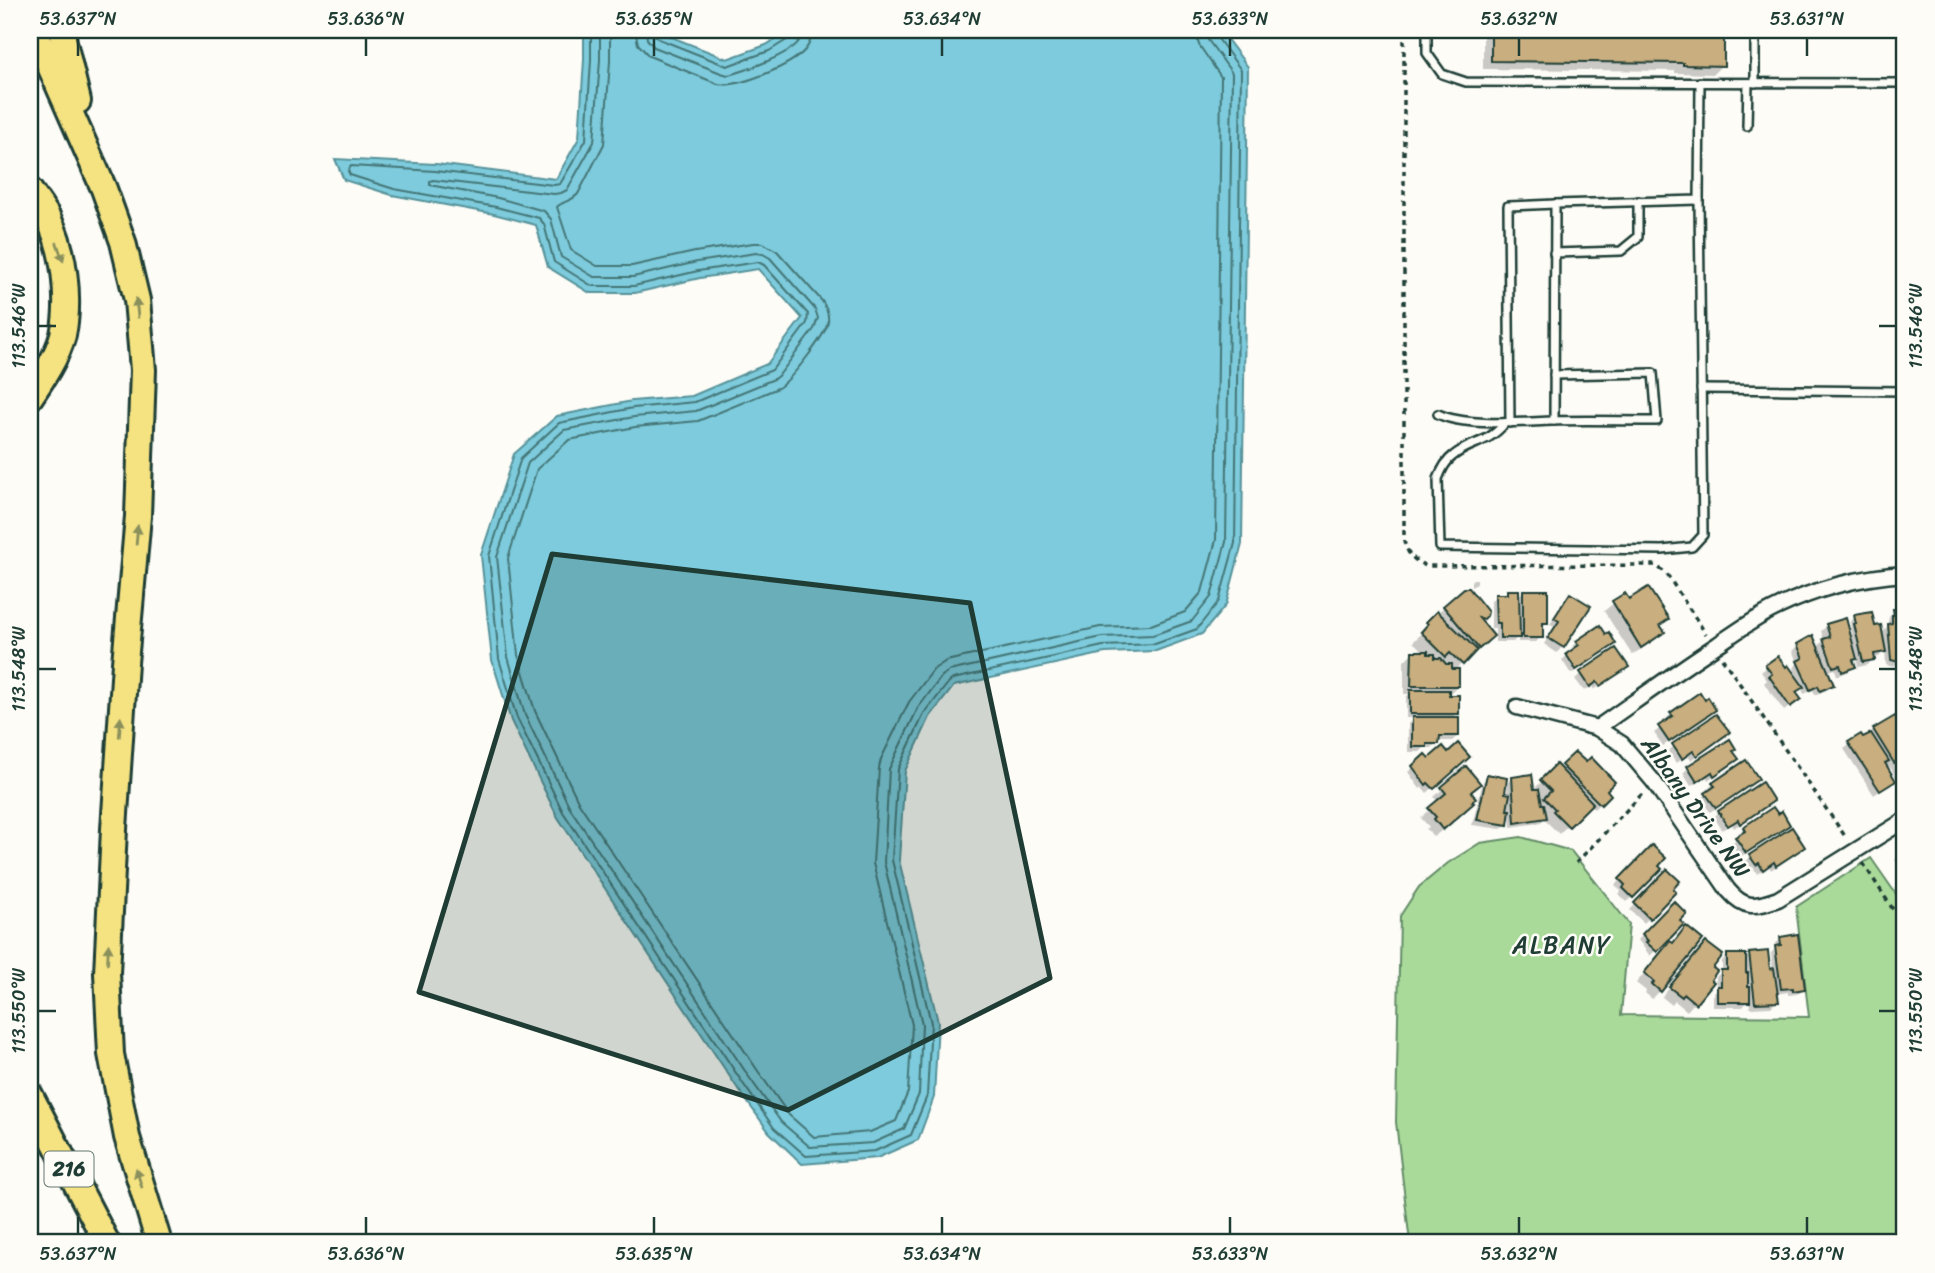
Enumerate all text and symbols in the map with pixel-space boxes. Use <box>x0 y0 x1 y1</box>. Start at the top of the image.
text: 53.637°N <box>40 3 117 35</box>
text: 53.636°N <box>328 3 405 35</box>
text: 53.635°N <box>615 3 693 35</box>
text: 53.634°N <box>903 3 981 35</box>
text: 53.633°N <box>1192 3 1269 35</box>
text: 53.632°N <box>1481 3 1558 35</box>
text: 53.631°N <box>1770 3 1845 35</box>
one-way arrow <box>55 241 66 262</box>
text: 113.546°W <box>3 282 35 368</box>
text: 113.546°W <box>1900 282 1932 368</box>
one-way arrow <box>132 297 143 319</box>
one-way arrow <box>131 524 142 546</box>
text: 113.548°W <box>3 625 35 712</box>
text: 113.548°W <box>1900 625 1932 712</box>
one-way arrow <box>115 716 126 738</box>
street label: Albany Drive NW <box>1629 727 1762 888</box>
district label: ALBANY <box>1511 924 1612 966</box>
one-way arrow <box>102 943 113 965</box>
text: 113.550°W <box>3 967 35 1054</box>
text: 113.550°W <box>1900 967 1932 1054</box>
road number: 216 <box>44 1152 94 1186</box>
one-way arrow <box>134 1167 144 1188</box>
text: 53.637°N <box>40 1238 117 1270</box>
text: 53.636°N <box>328 1238 405 1270</box>
text: 53.635°N <box>615 1238 693 1270</box>
text: 53.634°N <box>903 1238 981 1270</box>
text: 53.633°N <box>1192 1238 1269 1270</box>
text: 53.632°N <box>1481 1238 1558 1270</box>
text: 53.631°N <box>1770 1238 1845 1270</box>

